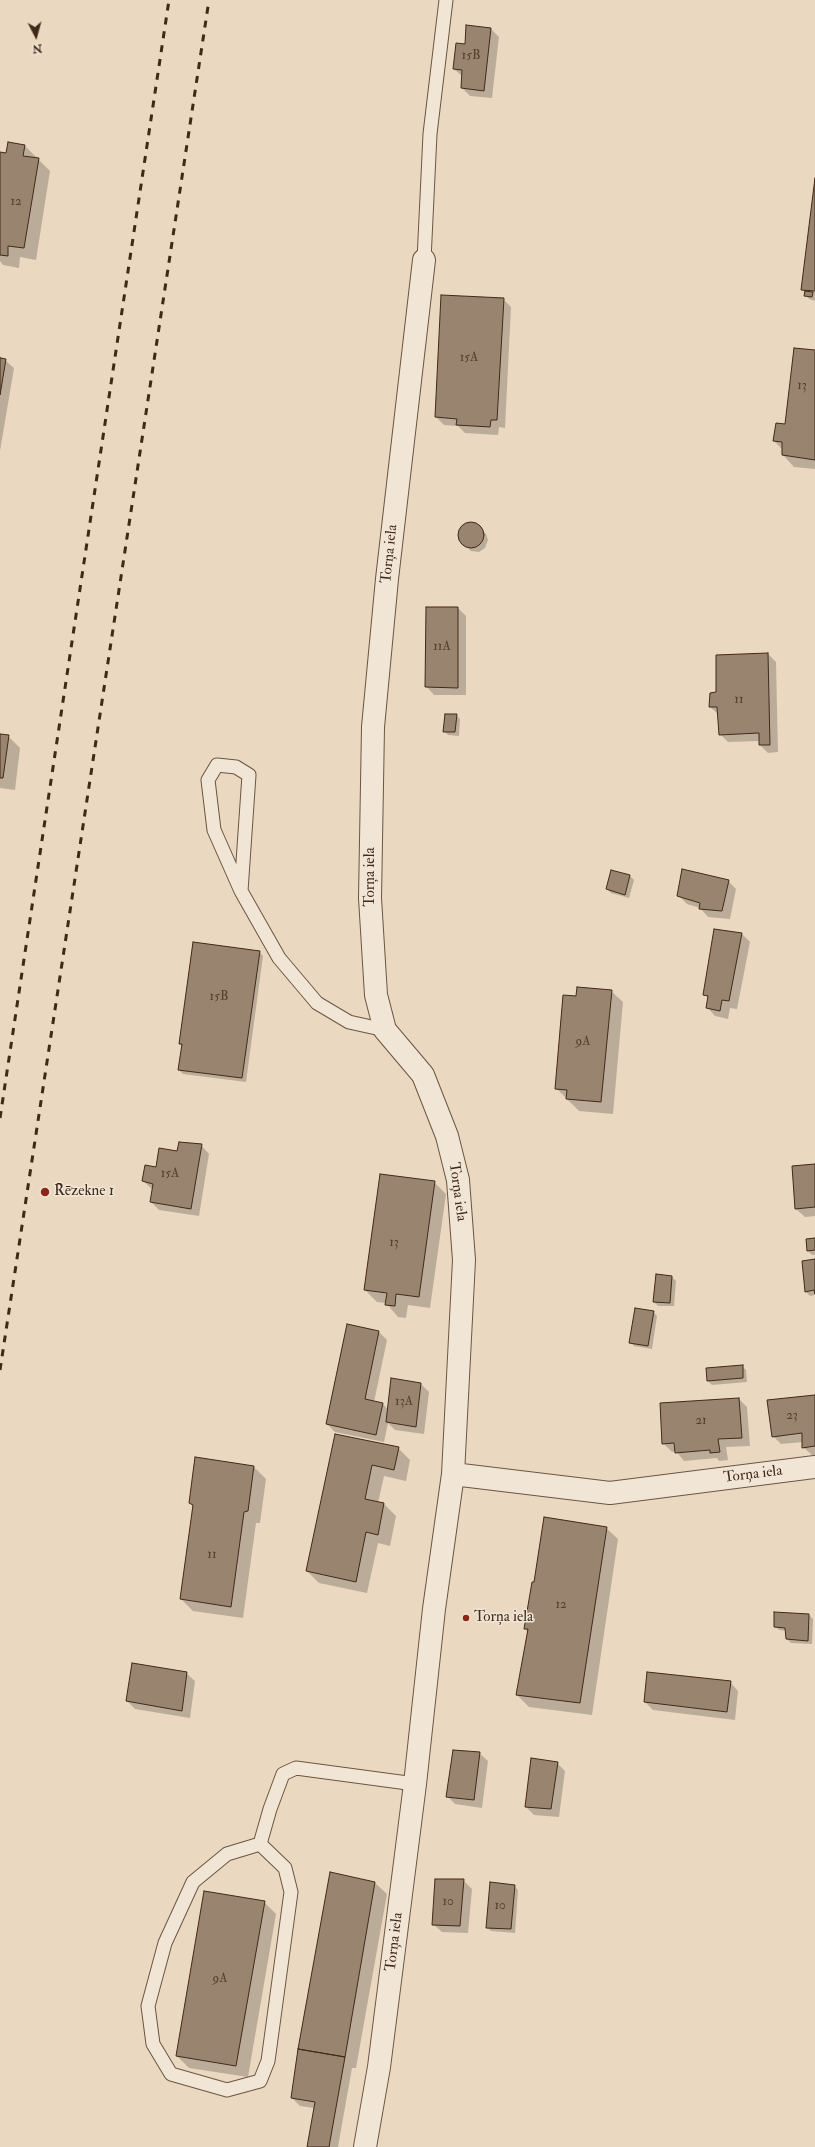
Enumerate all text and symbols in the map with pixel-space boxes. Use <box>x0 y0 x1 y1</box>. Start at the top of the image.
north arrow <box>16 16 56 56</box>
text: N <box>32 41 43 55</box>
house number: 15B <box>462 48 480 64</box>
house number: 12 <box>10 194 22 210</box>
house number: 15A <box>460 350 478 366</box>
house number: 13 <box>797 378 807 394</box>
street label: Torņa iela <box>378 524 402 584</box>
house number: 11A <box>433 639 451 655</box>
house number: 11 <box>734 692 744 708</box>
street label: Torņa iela <box>362 847 380 907</box>
house number: 15B <box>210 989 228 1005</box>
house number: 9A <box>576 1034 590 1050</box>
street label: Torņa iela <box>444 1161 470 1223</box>
house number: 15A <box>161 1166 179 1182</box>
place label: Rēzekne 1 <box>54 1183 114 1201</box>
marker: Rēzekne 1 <box>39 1186 51 1198</box>
house number: 13 <box>389 1235 399 1251</box>
house number: 13A <box>395 1394 413 1410</box>
house number: 23 <box>786 1408 798 1424</box>
house number: 21 <box>695 1413 707 1429</box>
street label: Torņa iela <box>722 1462 784 1488</box>
house number: 11 <box>207 1547 217 1563</box>
house number: 12 <box>555 1597 567 1613</box>
place label: Torņa iela <box>474 1609 533 1627</box>
marker: Torņa iela <box>461 1613 471 1623</box>
house number: 10 <box>442 1894 454 1910</box>
house number: 10 <box>494 1898 506 1914</box>
street label: Torņa iela <box>382 1911 408 1973</box>
house number: 9A <box>213 1971 227 1987</box>

